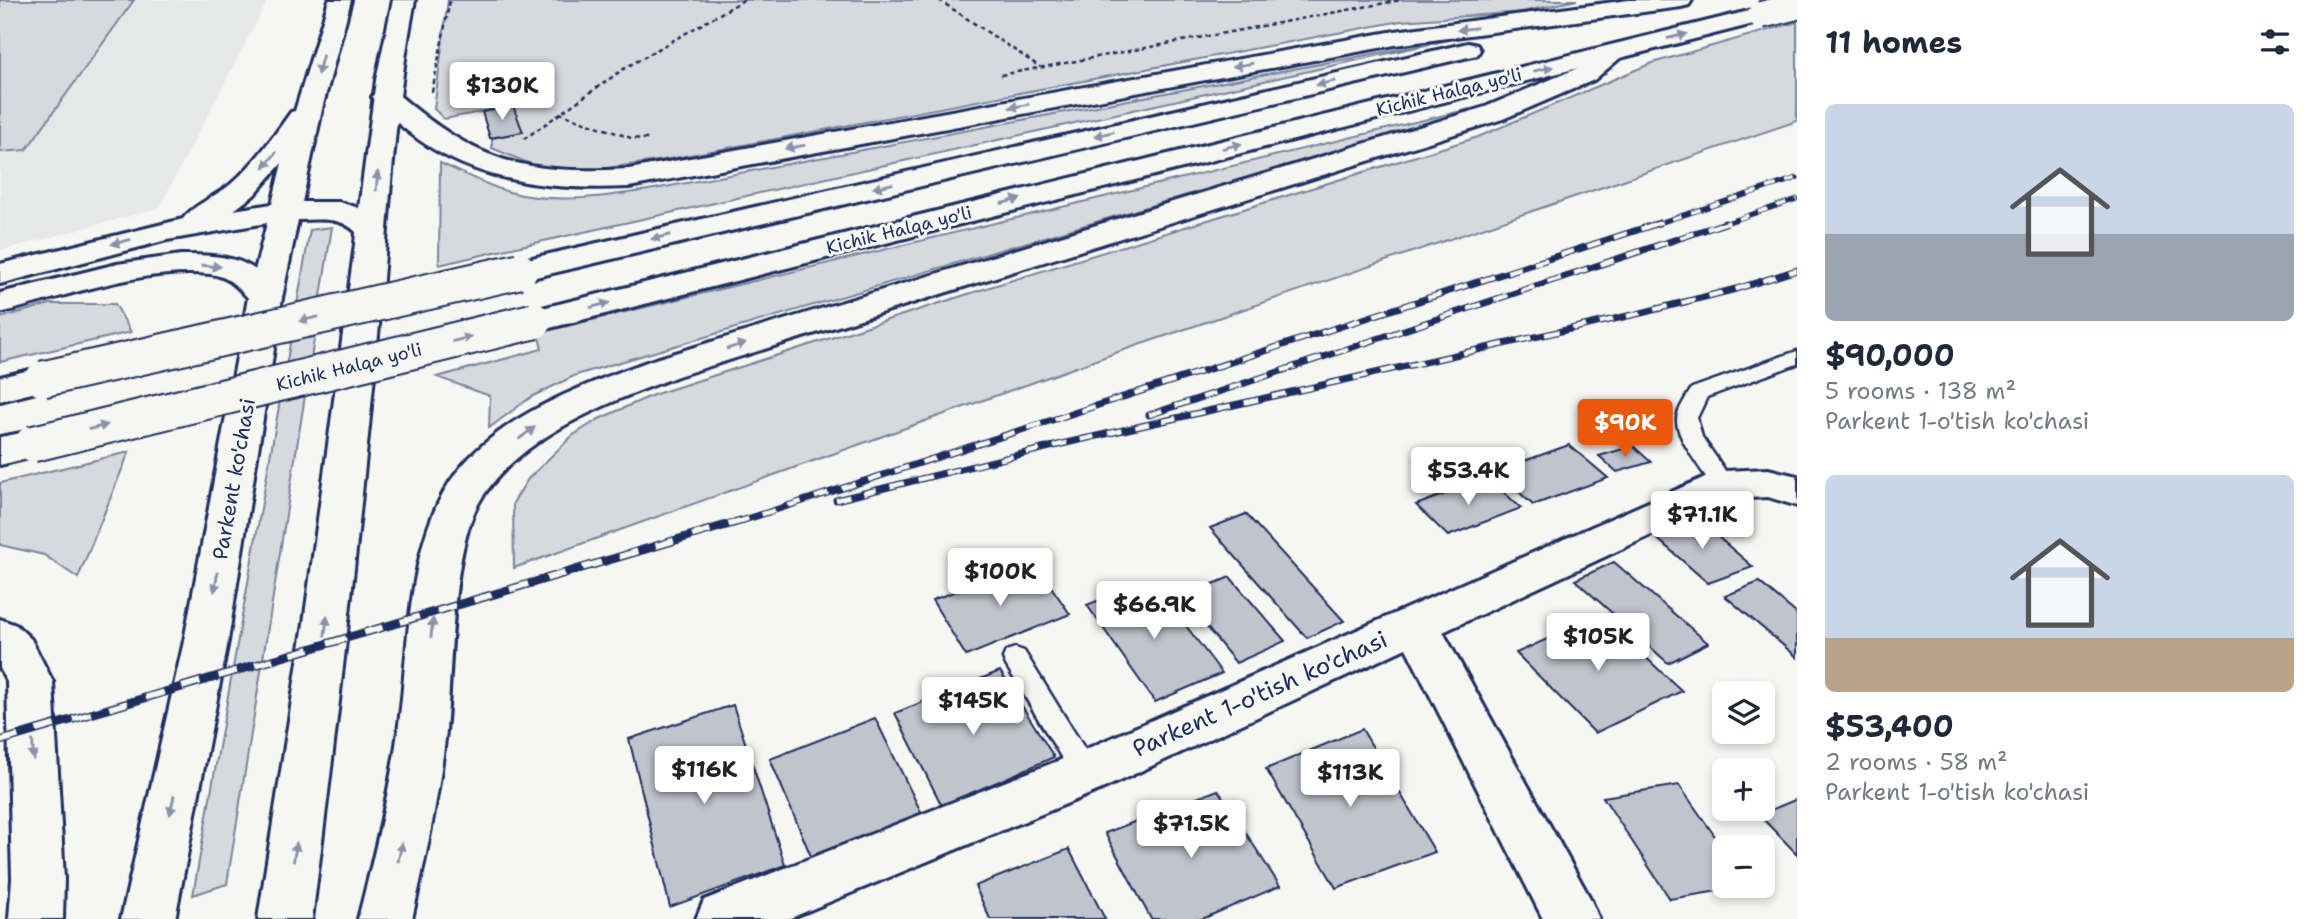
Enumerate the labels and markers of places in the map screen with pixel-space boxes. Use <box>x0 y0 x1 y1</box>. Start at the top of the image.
pin: $130K <box>453 62 551 122</box>
pin: $90K <box>1584 400 1666 459</box>
pin: $53.4K <box>1411 448 1525 507</box>
pin: $71.1K <box>1645 491 1759 551</box>
pin: $100K <box>951 548 1049 608</box>
pin: $66.9K <box>1097 582 1211 641</box>
pin: $105K <box>1549 614 1647 673</box>
pin: $145K <box>924 678 1022 737</box>
pin: $116K <box>655 746 753 806</box>
pin: $113K <box>1301 750 1399 809</box>
pin: $71.5K <box>1134 800 1248 860</box>

